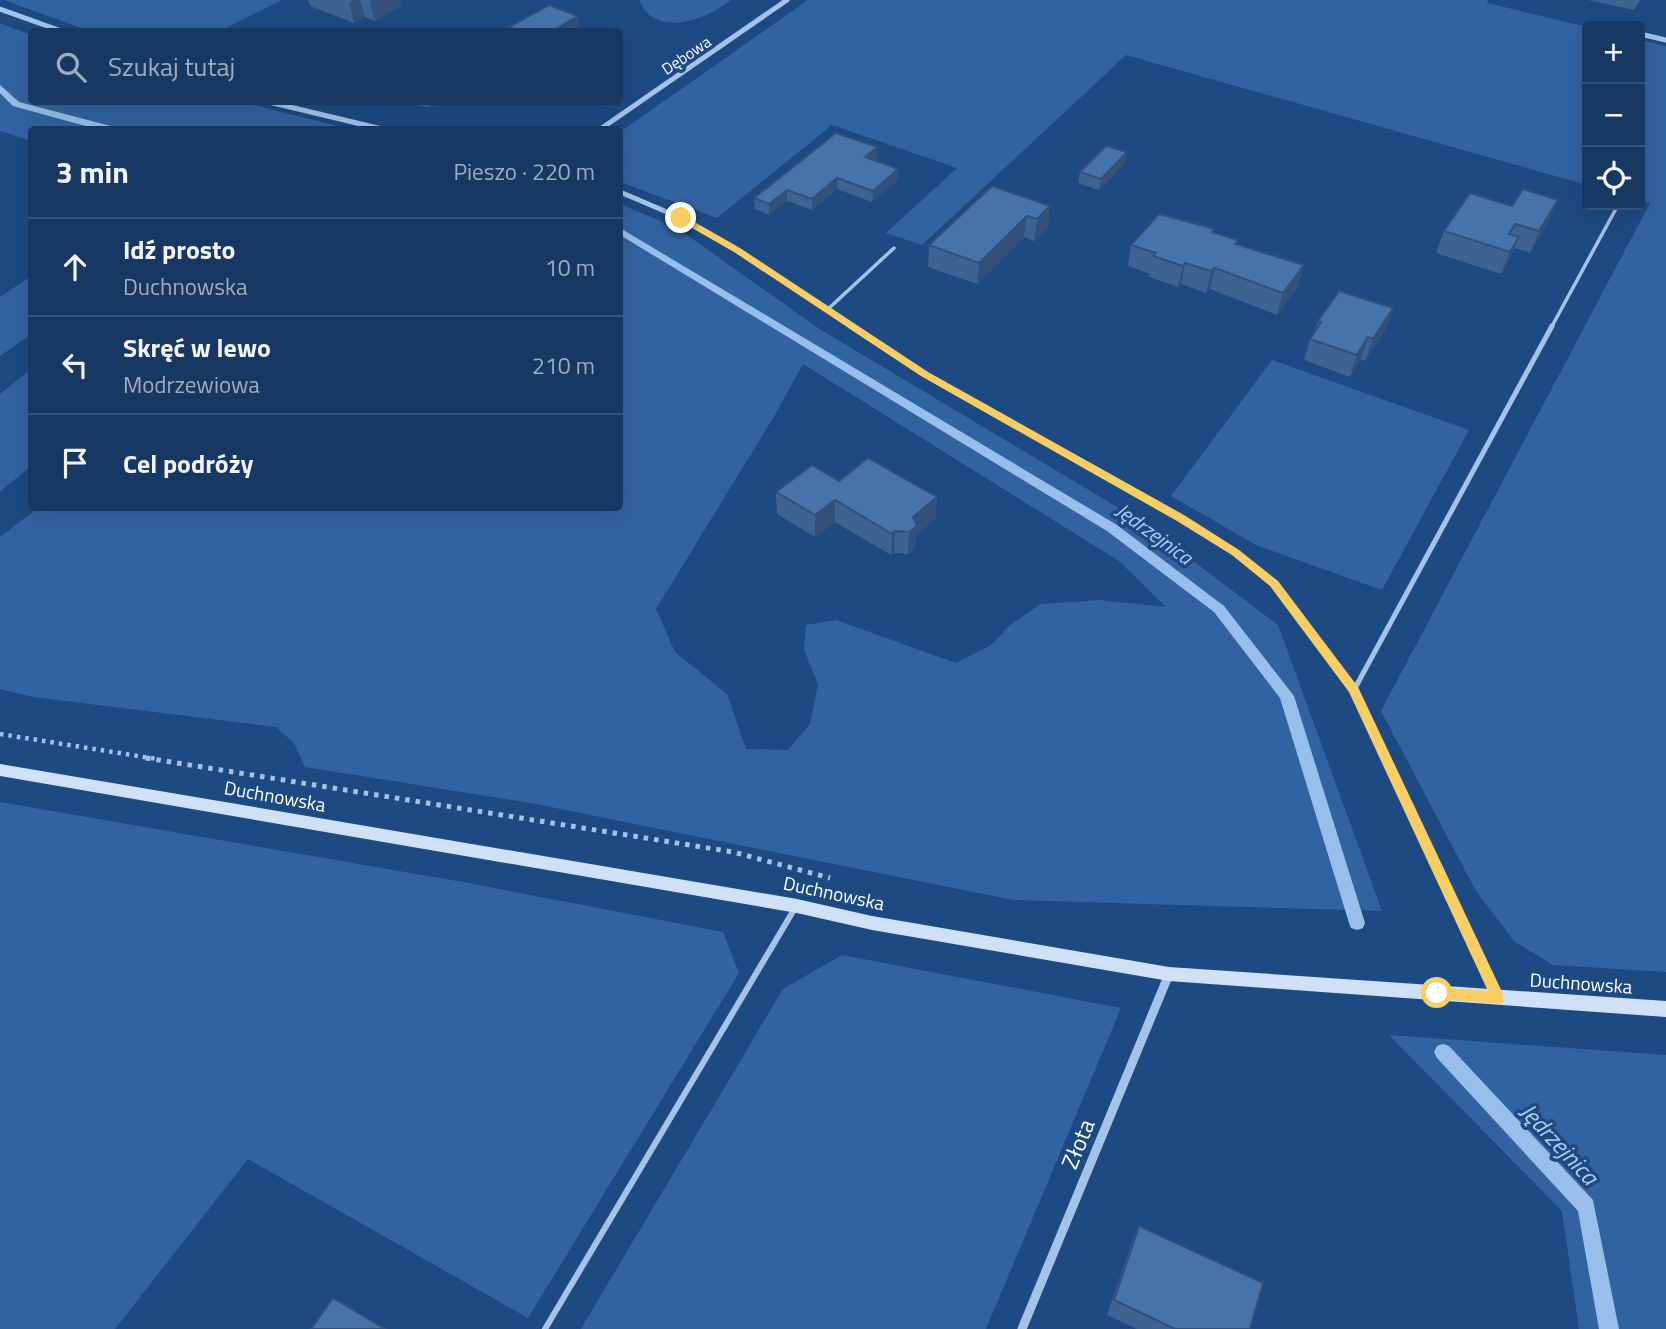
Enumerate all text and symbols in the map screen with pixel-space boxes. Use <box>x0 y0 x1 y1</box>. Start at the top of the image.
map controls <box>1582 21 1645 210</box>
button: + <box>1582 21 1645 84</box>
search box <box>28 28 623 105</box>
street label: Dębowa <box>656 30 716 80</box>
text: Szukaj tutaj <box>108 47 235 86</box>
icon: search <box>52 48 90 86</box>
button: − <box>1582 84 1645 147</box>
button: locate <box>1582 147 1645 210</box>
text: 3 min <box>56 149 129 195</box>
text: Pieszo · 220 m <box>453 154 595 189</box>
route end <box>665 202 696 233</box>
text: Idź prosto <box>123 230 235 269</box>
icon: ahead <box>56 248 94 286</box>
text: 10 m <box>545 250 595 285</box>
text: Duchnowska <box>123 269 247 304</box>
text: Skręć w lewo <box>123 328 271 367</box>
icon: left <box>56 346 94 384</box>
text: 210 m <box>532 348 595 383</box>
text: Modrzewiowa <box>123 367 260 402</box>
icon: arrive <box>56 444 94 482</box>
text: Cel podróży <box>123 444 253 483</box>
water label: Jędrzejnica <box>1109 494 1201 573</box>
street label: Duchnowska <box>222 772 329 819</box>
street label: Duchnowska <box>781 868 888 917</box>
street label: Duchnowska <box>1529 964 1634 1001</box>
route start <box>1421 977 1452 1008</box>
water label: Jędrzejnica <box>1512 1094 1609 1194</box>
street label: Złota <box>1052 1113 1104 1174</box>

